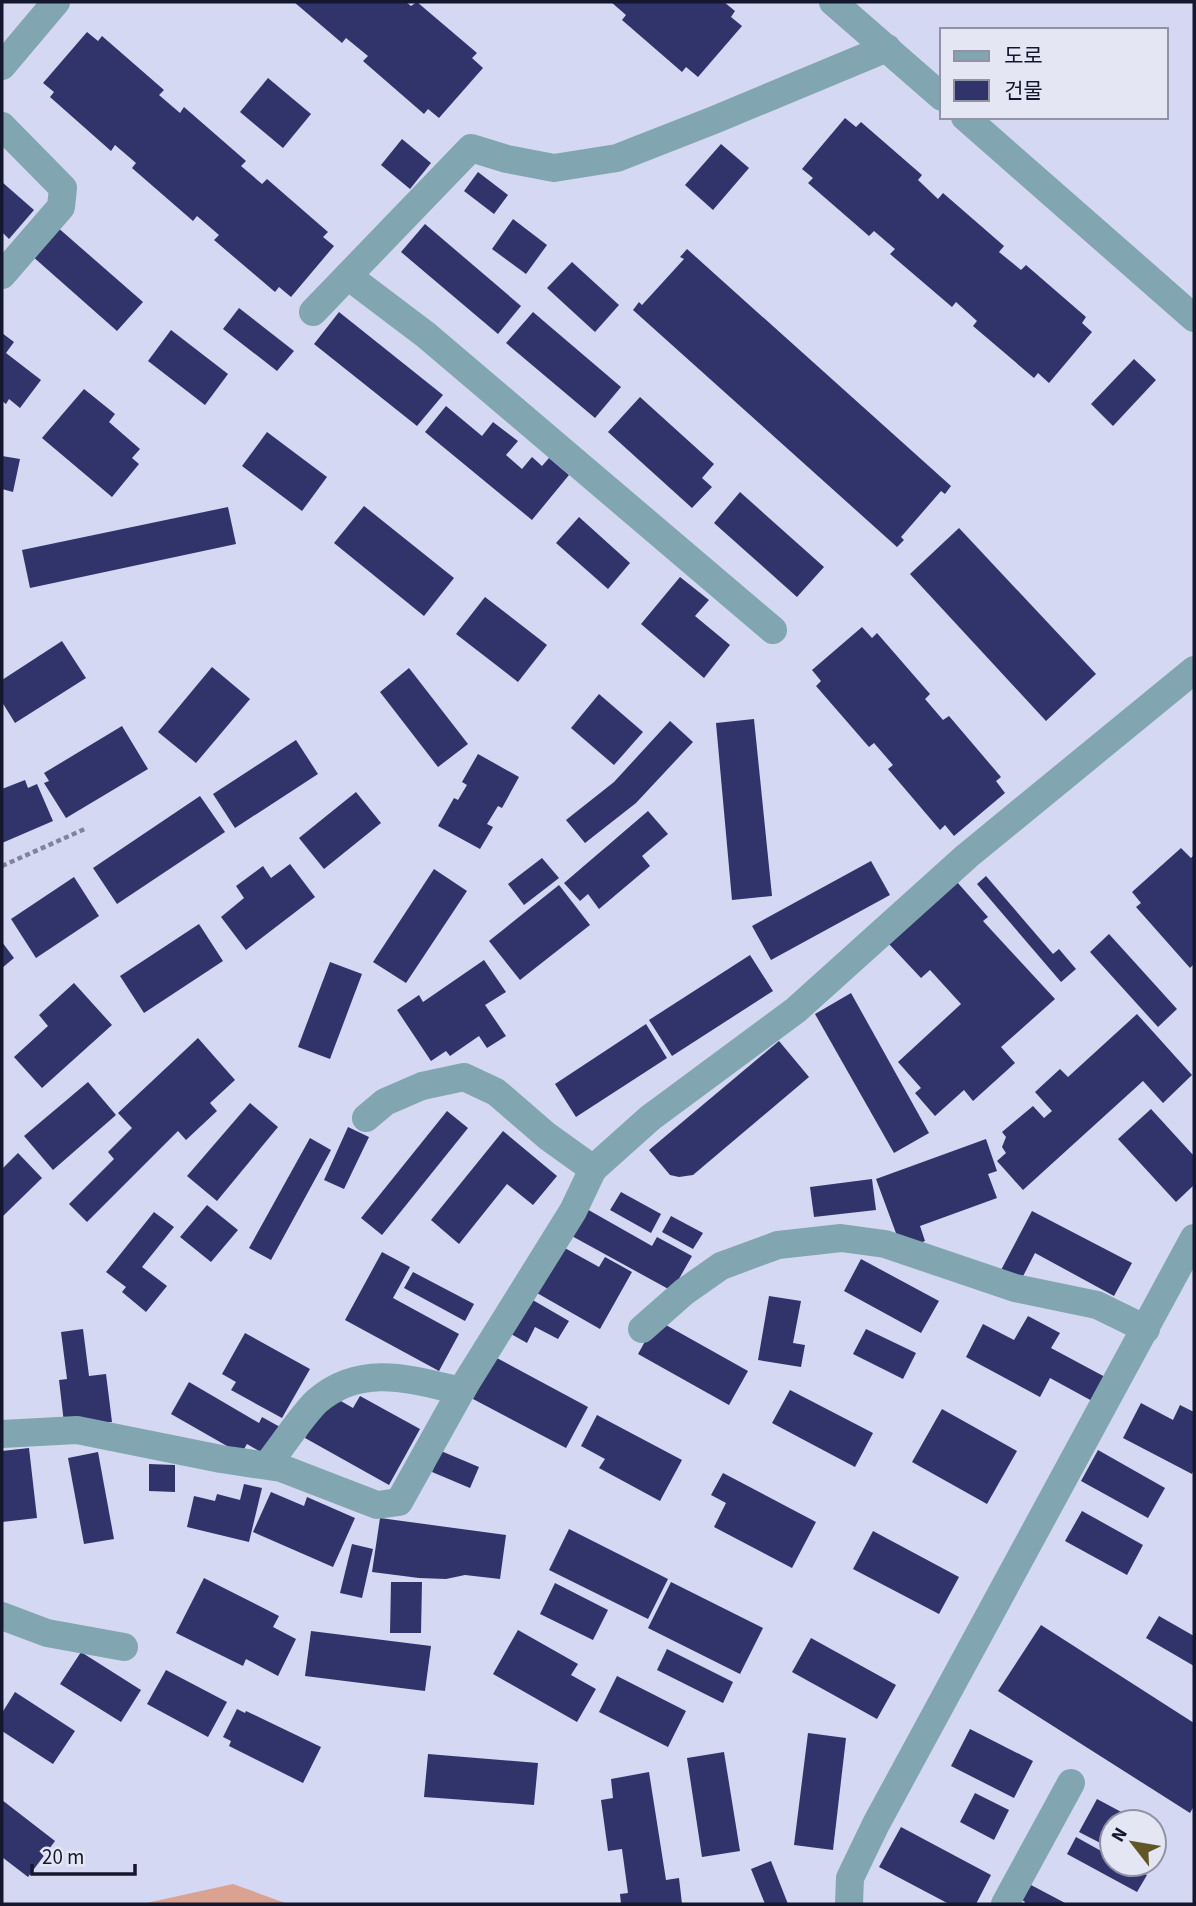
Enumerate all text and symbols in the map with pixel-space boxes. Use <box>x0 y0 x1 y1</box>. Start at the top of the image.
legend <box>940 28 1168 119</box>
text: 도로 <box>1004 41 1043 71</box>
text: 건물 <box>1004 76 1043 106</box>
north arrow <box>1098 1808 1168 1878</box>
text: N <box>1105 1823 1135 1847</box>
scale bar <box>32 1832 135 1876</box>
text: 20 m <box>42 1842 84 1872</box>

